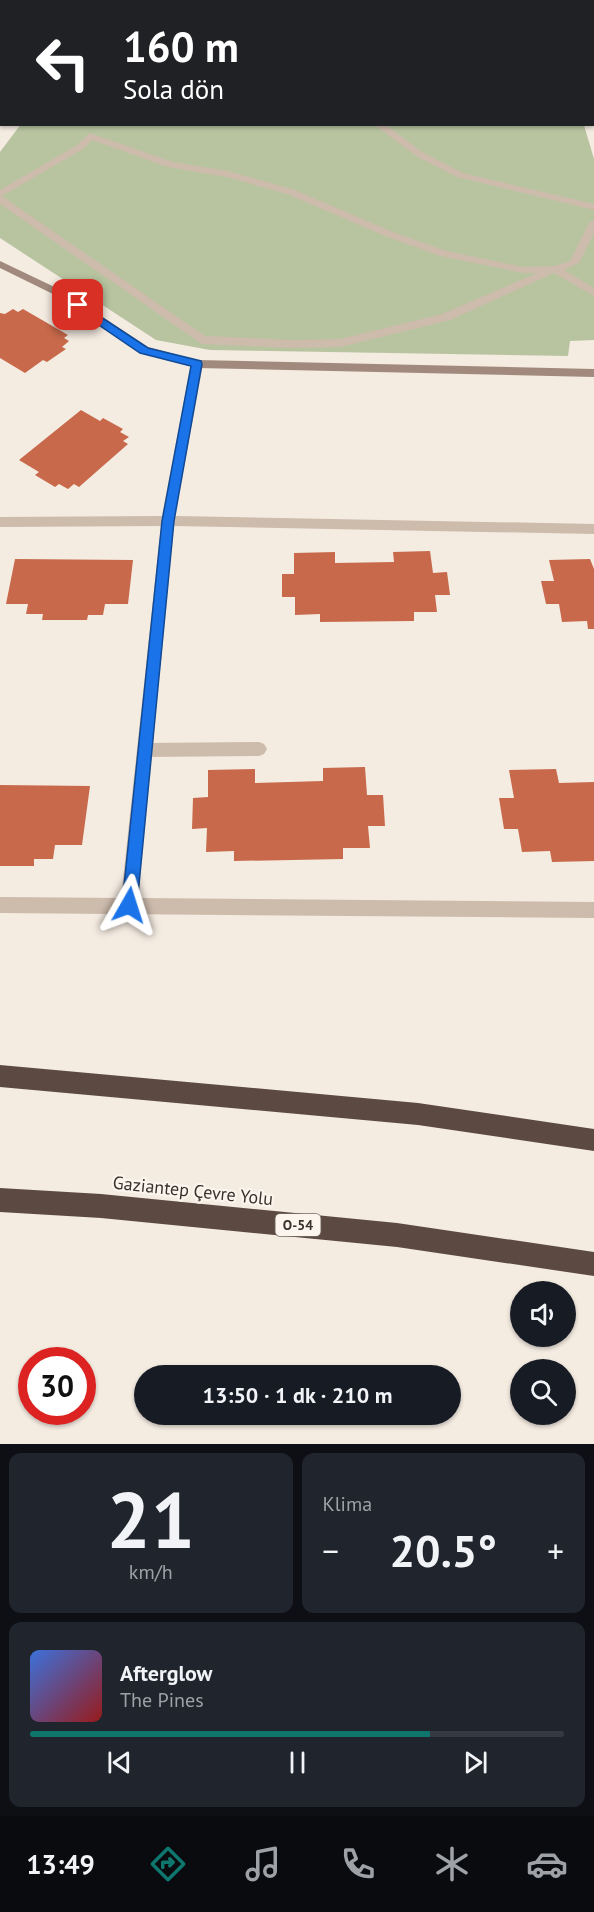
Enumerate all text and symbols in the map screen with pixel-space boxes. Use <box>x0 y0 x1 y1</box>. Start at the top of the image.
text: 160 m <box>123 19 239 74</box>
icon: left <box>24 24 102 102</box>
text: Sola dön <box>123 72 224 106</box>
pin <box>52 279 103 330</box>
icon: arrive <box>61 288 94 321</box>
position arrow <box>97 873 161 937</box>
street label: Gaziantep Çevre Yolu <box>112 1171 274 1210</box>
road number: O-54 <box>276 1214 320 1236</box>
map controls <box>510 1281 576 1425</box>
button: sound <box>510 1281 576 1347</box>
speed limit sign: 30 <box>18 1347 96 1425</box>
button: search <box>510 1359 576 1425</box>
text: 13:50 · 1 dk · 210 m <box>203 1381 392 1409</box>
text: 21 <box>107 1469 195 1570</box>
text: Klima <box>323 1491 372 1517</box>
text: 20.5° <box>390 1521 497 1579</box>
text: − <box>323 1529 339 1572</box>
text: + <box>547 1529 564 1572</box>
text: km/h <box>129 1559 173 1585</box>
text: Afterglow <box>120 1659 212 1687</box>
text: The Pines <box>120 1687 204 1713</box>
icon: previous <box>103 1746 136 1779</box>
icon: pause <box>281 1746 314 1779</box>
icon: next <box>459 1746 492 1779</box>
icon: directions <box>147 1843 189 1885</box>
icon: music <box>242 1843 284 1885</box>
icon: phone <box>337 1843 379 1885</box>
icon: climate <box>431 1843 473 1885</box>
icon: car <box>526 1843 568 1885</box>
text: 13:49 <box>26 1847 95 1881</box>

